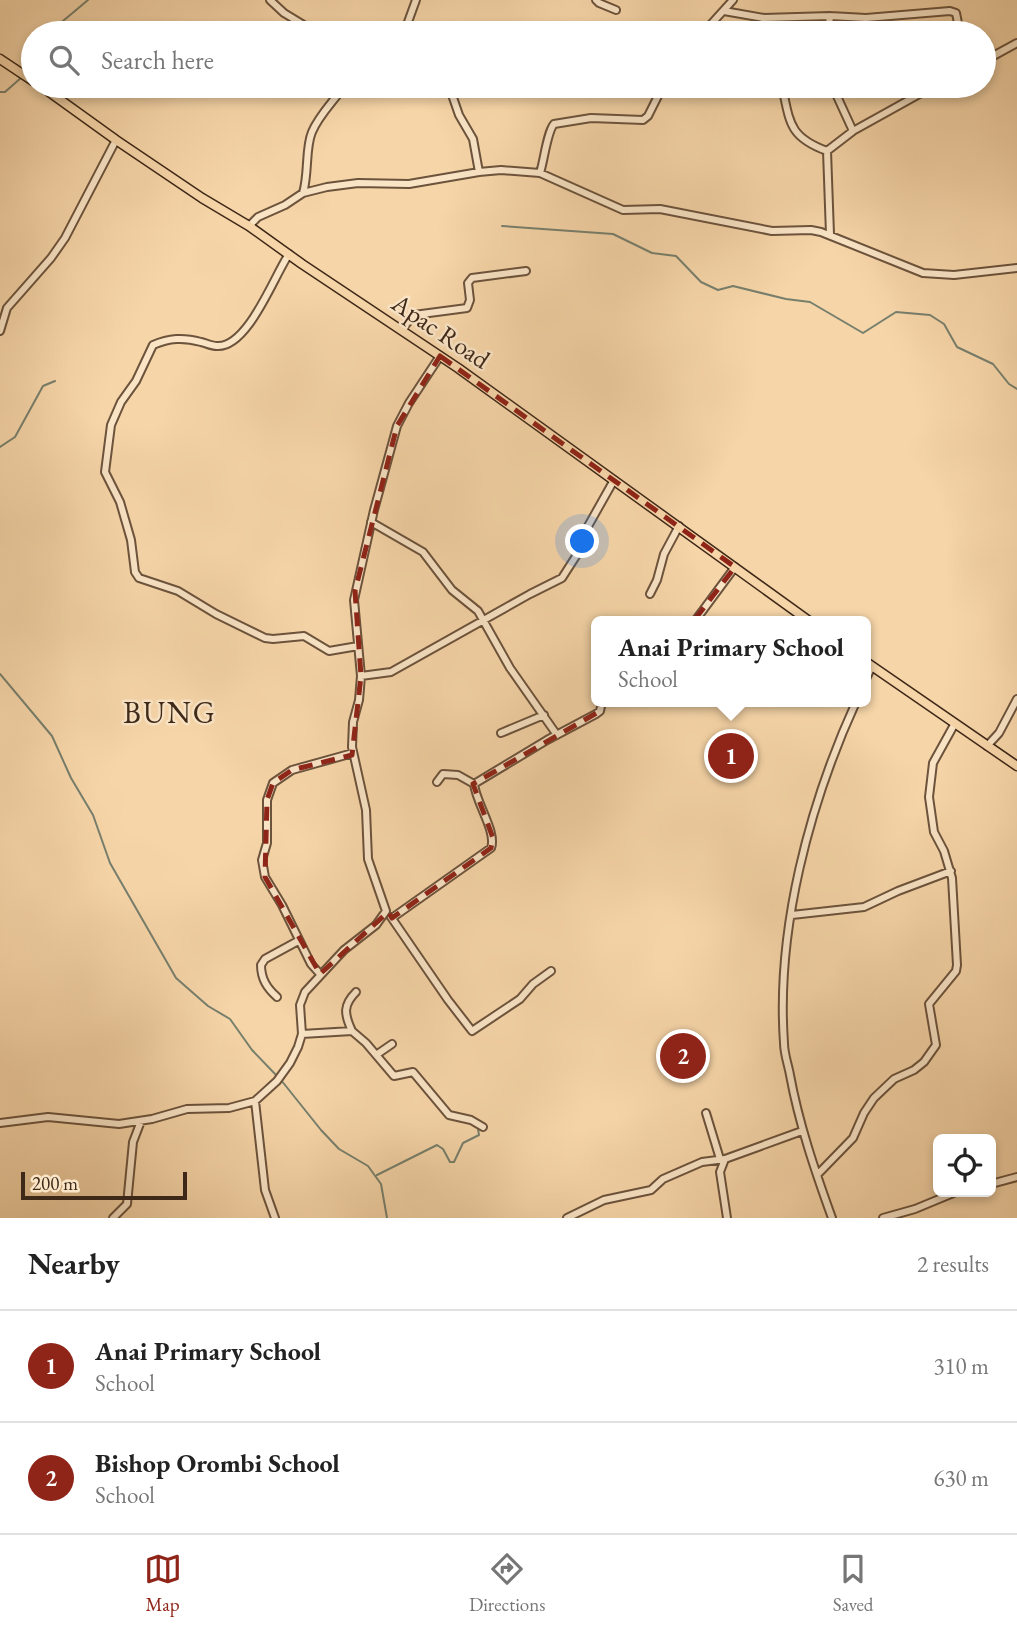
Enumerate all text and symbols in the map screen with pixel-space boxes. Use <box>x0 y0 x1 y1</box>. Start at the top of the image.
search box <box>21 21 996 98</box>
icon: search <box>45 41 83 79</box>
text: Search here <box>101 43 214 77</box>
street label: Apac Road <box>384 285 497 377</box>
your location <box>565 524 599 558</box>
popup <box>591 616 871 707</box>
text: Anai Primary School <box>618 630 844 664</box>
text: School <box>618 664 678 694</box>
district label: BUNG <box>123 693 217 732</box>
pin: 1 <box>708 730 754 782</box>
pin: 2 <box>660 1030 706 1082</box>
map controls <box>933 1134 996 1197</box>
button: locate <box>933 1134 996 1197</box>
scale bar <box>21 1169 187 1201</box>
text: 200 m <box>32 1171 78 1196</box>
text: Nearby <box>28 1244 120 1283</box>
text: 2 results <box>917 1249 989 1279</box>
text: Anai Primary School <box>95 1334 321 1368</box>
text: 1 <box>45 1351 57 1381</box>
text: 310 m <box>933 1351 989 1381</box>
text: School <box>95 1368 155 1398</box>
text: Bishop Orombi School <box>95 1446 340 1480</box>
text: 2 <box>45 1463 57 1493</box>
text: 630 m <box>933 1463 989 1493</box>
text: School <box>95 1480 155 1510</box>
tab: Map <box>144 1550 182 1617</box>
tab: Directions <box>469 1550 545 1617</box>
tab: Saved <box>833 1550 873 1617</box>

